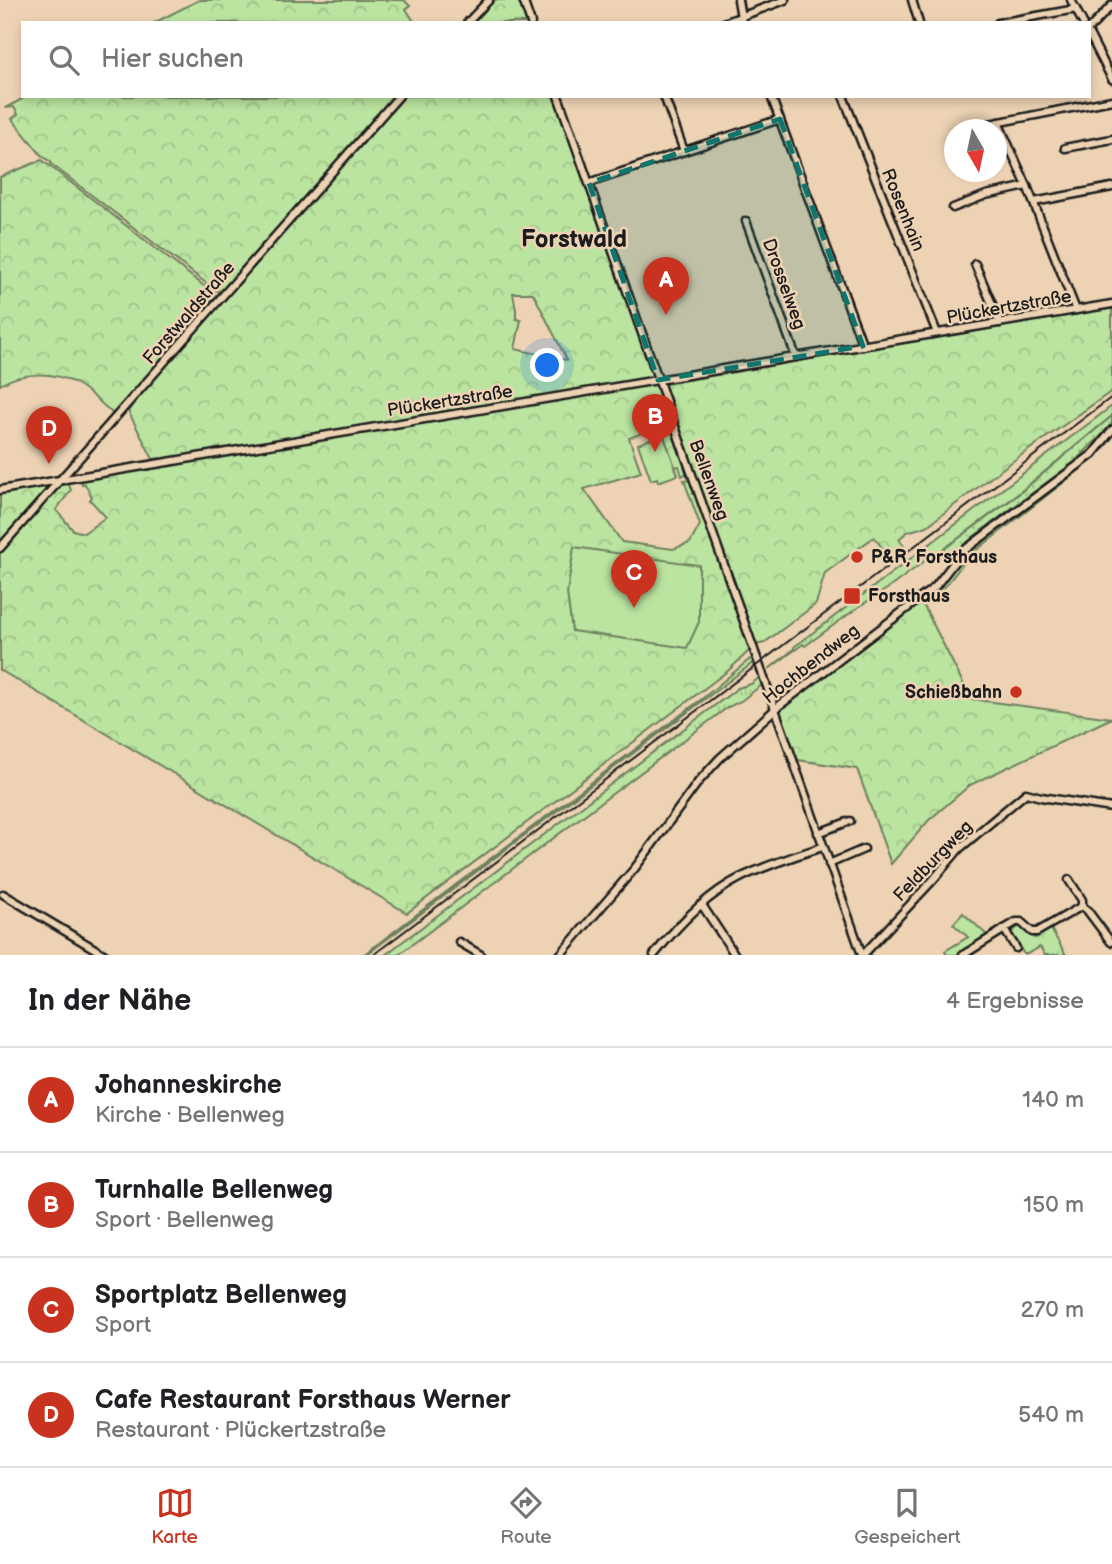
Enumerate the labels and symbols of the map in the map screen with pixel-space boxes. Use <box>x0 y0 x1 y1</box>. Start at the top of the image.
north arrow <box>944 119 1007 182</box>
street label: Rosenhain <box>877 166 929 254</box>
district label: Forstwald <box>521 225 627 254</box>
street label: Drosselweg <box>758 236 810 332</box>
street label: Forstwaldstraße <box>139 257 240 369</box>
pin: A <box>643 257 689 315</box>
street label: Plückertzstraße <box>945 286 1073 328</box>
your location <box>530 348 564 382</box>
street label: Plückertzstraße <box>386 381 514 421</box>
pin: B <box>632 394 678 452</box>
pin: D <box>26 406 72 464</box>
street label: Bellenweg <box>685 437 733 523</box>
place label: P&R, Forsthaus <box>871 547 997 568</box>
marker: P&R, Forsthaus <box>849 549 865 565</box>
pin: C <box>611 550 657 608</box>
marker: Forsthaus <box>842 586 862 606</box>
place label: Forsthaus <box>868 586 950 607</box>
street label: Hochbendweg <box>759 620 863 708</box>
place label: Schießbahn <box>905 682 1002 703</box>
marker: Schießbahn <box>1008 684 1024 700</box>
street label: Feldburgweg <box>889 816 977 906</box>

